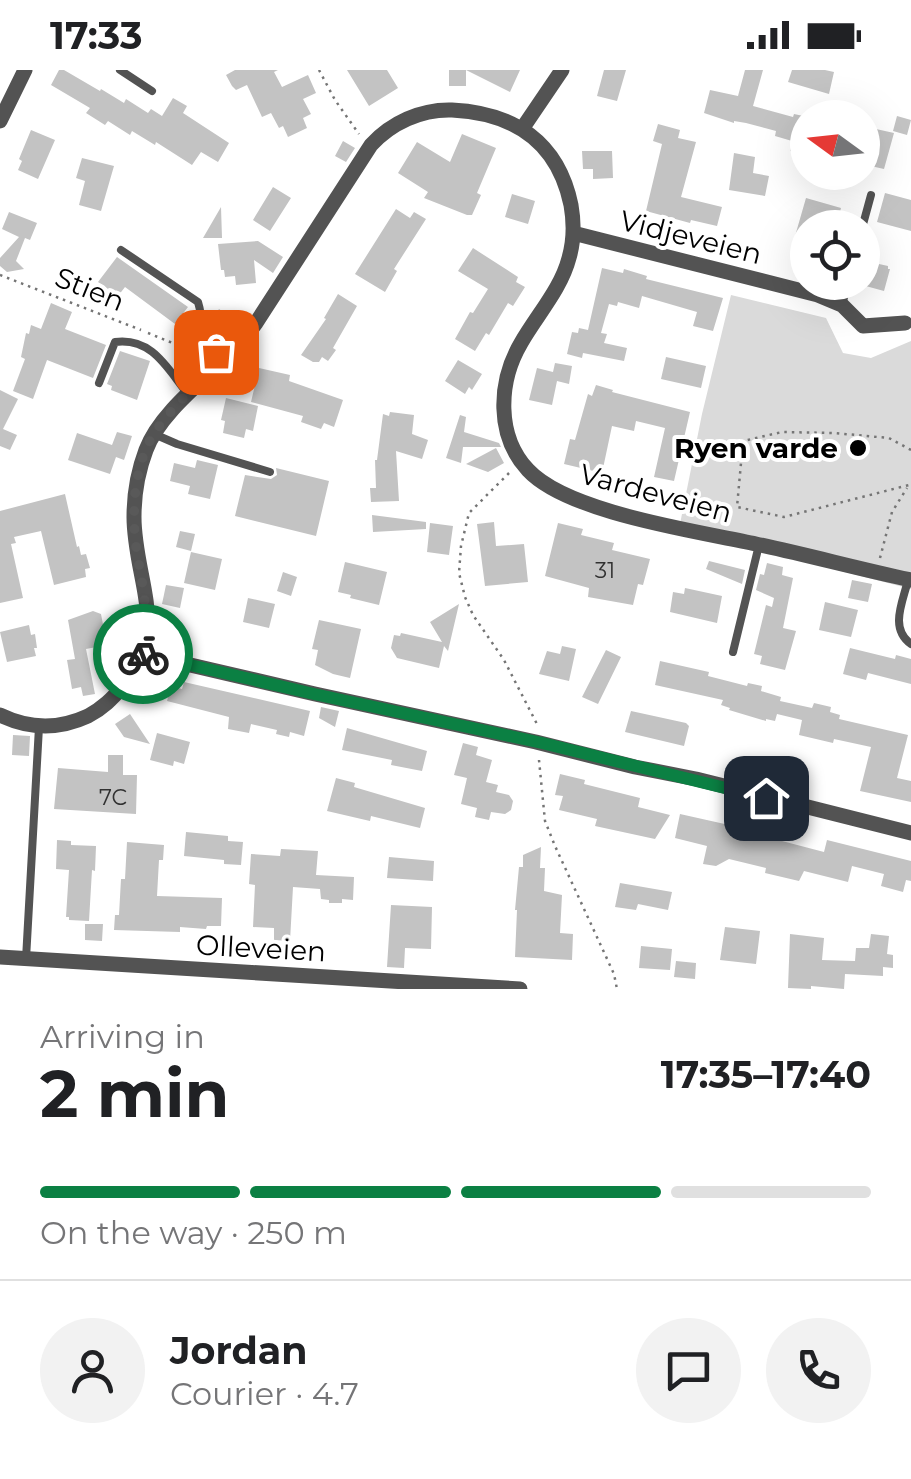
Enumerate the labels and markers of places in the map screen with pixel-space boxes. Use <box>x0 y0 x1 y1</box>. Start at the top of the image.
pin <box>174 310 259 395</box>
place label: Ryen varde <box>674 431 838 465</box>
marker: Ryen varde <box>847 437 869 459</box>
pin <box>724 756 809 841</box>

